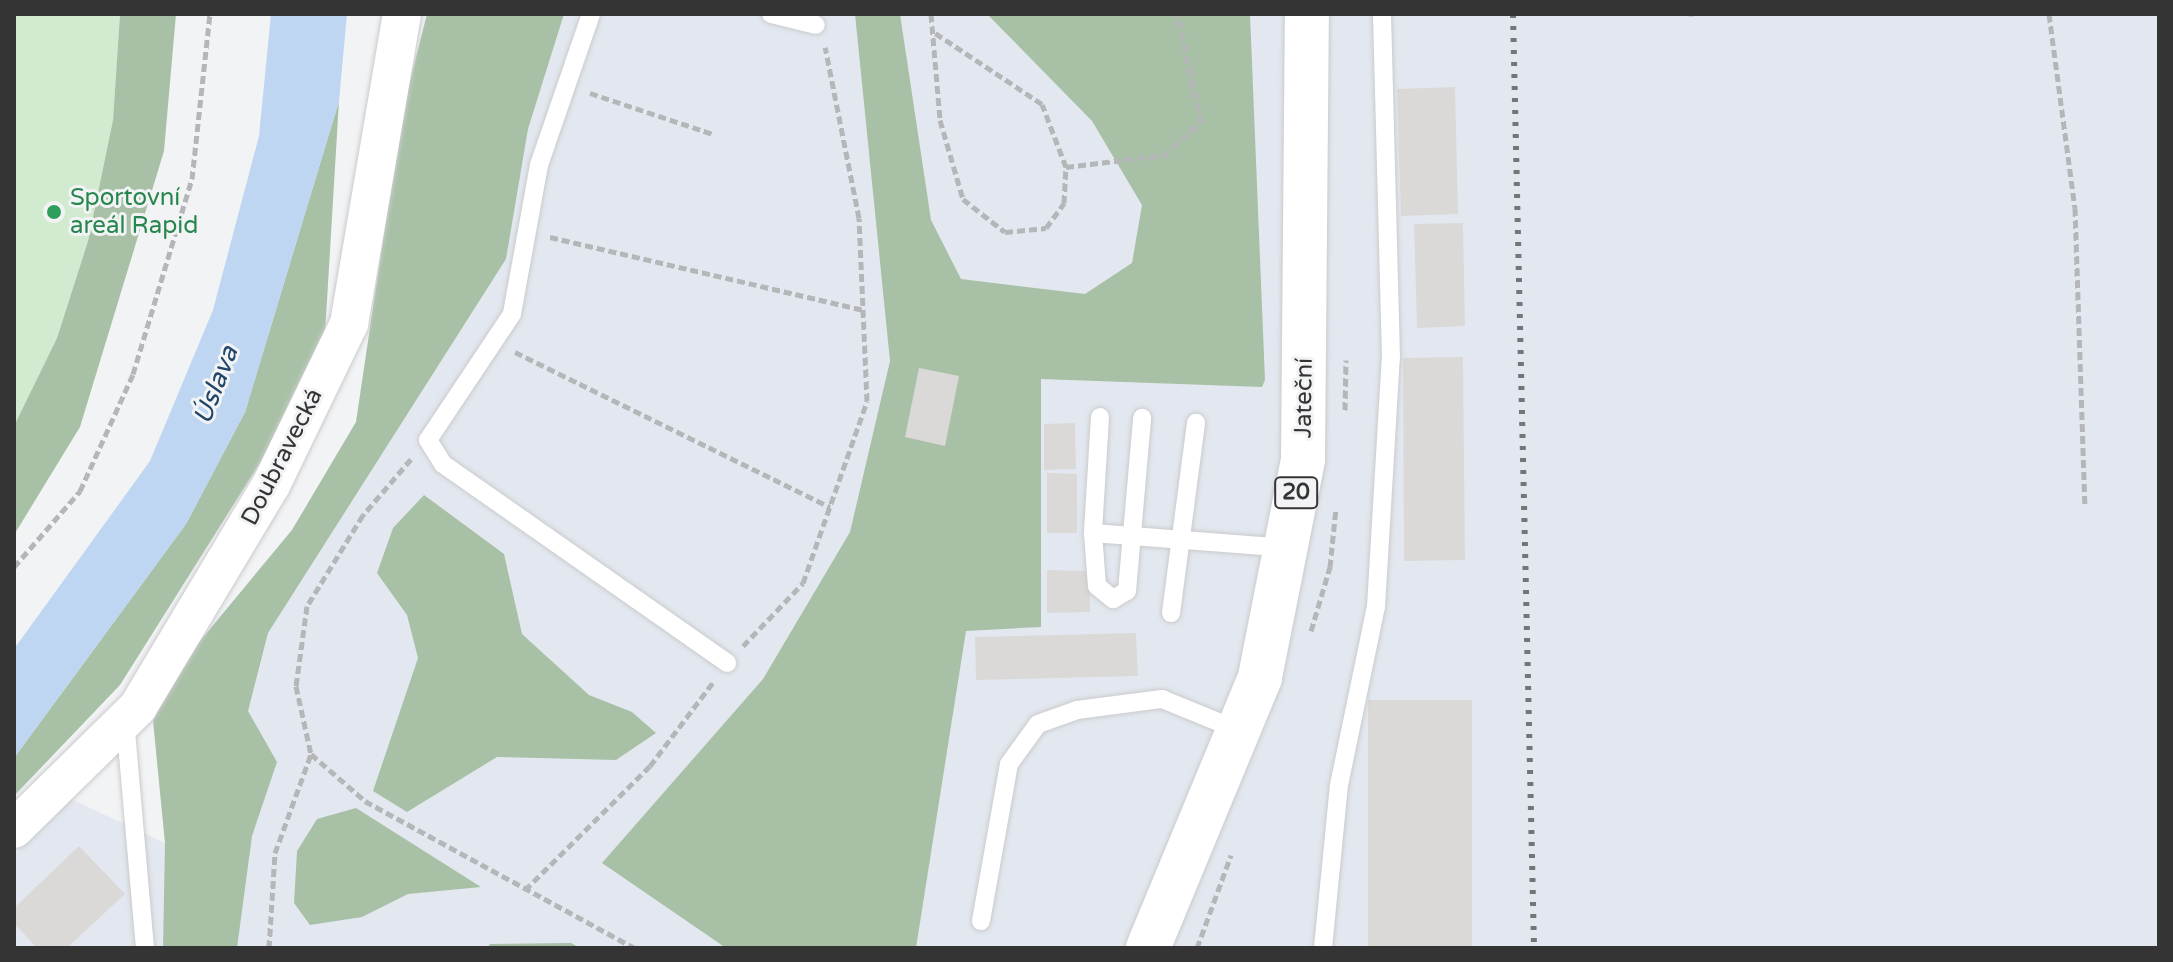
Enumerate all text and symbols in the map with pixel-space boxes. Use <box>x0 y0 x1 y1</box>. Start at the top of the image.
place label: Sportovní areál Rapid <box>70 184 198 240</box>
marker: Sportovní areál Rapid <box>45 203 63 221</box>
water label: Úslava <box>187 342 245 428</box>
street label: Jateční <box>1289 358 1319 438</box>
street label: Doubravecká <box>235 384 329 530</box>
road number: 20 <box>1274 475 1318 511</box>

